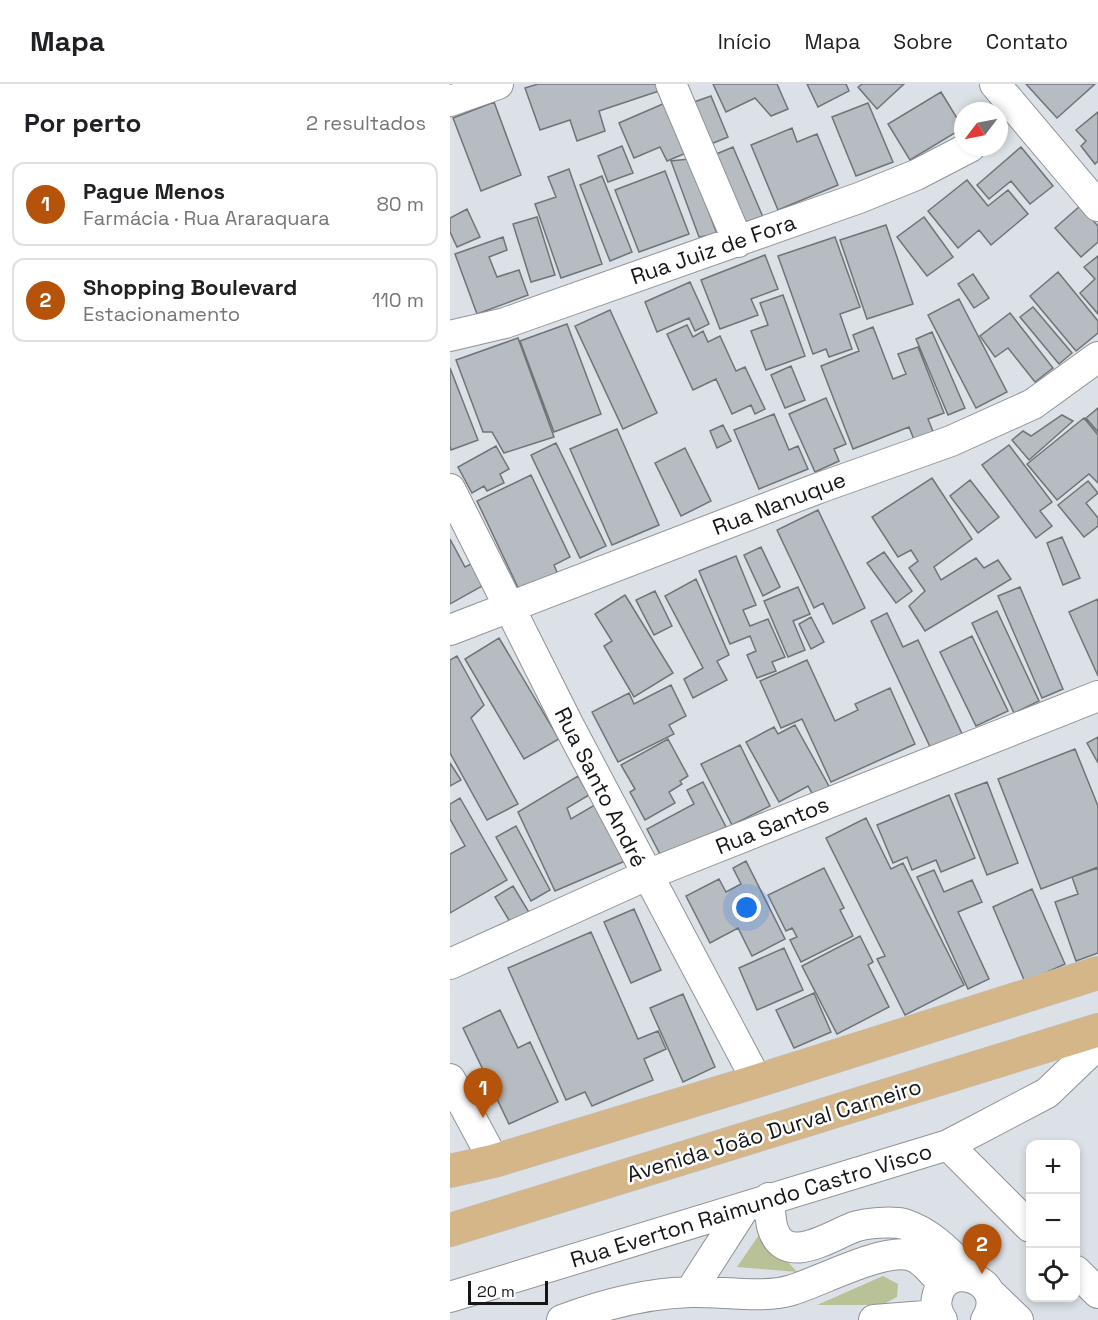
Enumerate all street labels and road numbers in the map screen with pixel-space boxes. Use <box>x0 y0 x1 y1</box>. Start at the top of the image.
street label: Rua Juiz de Fora <box>627 208 800 290</box>
street label: Rua Nanuque <box>708 465 850 541</box>
street label: Rua Santo André <box>549 702 653 872</box>
street label: Rua Santos <box>711 790 833 860</box>
street label: Avenida João Durval Carneiro <box>623 1072 925 1188</box>
street label: Rua Everton Raimundo Castro Visco <box>567 1137 935 1273</box>

